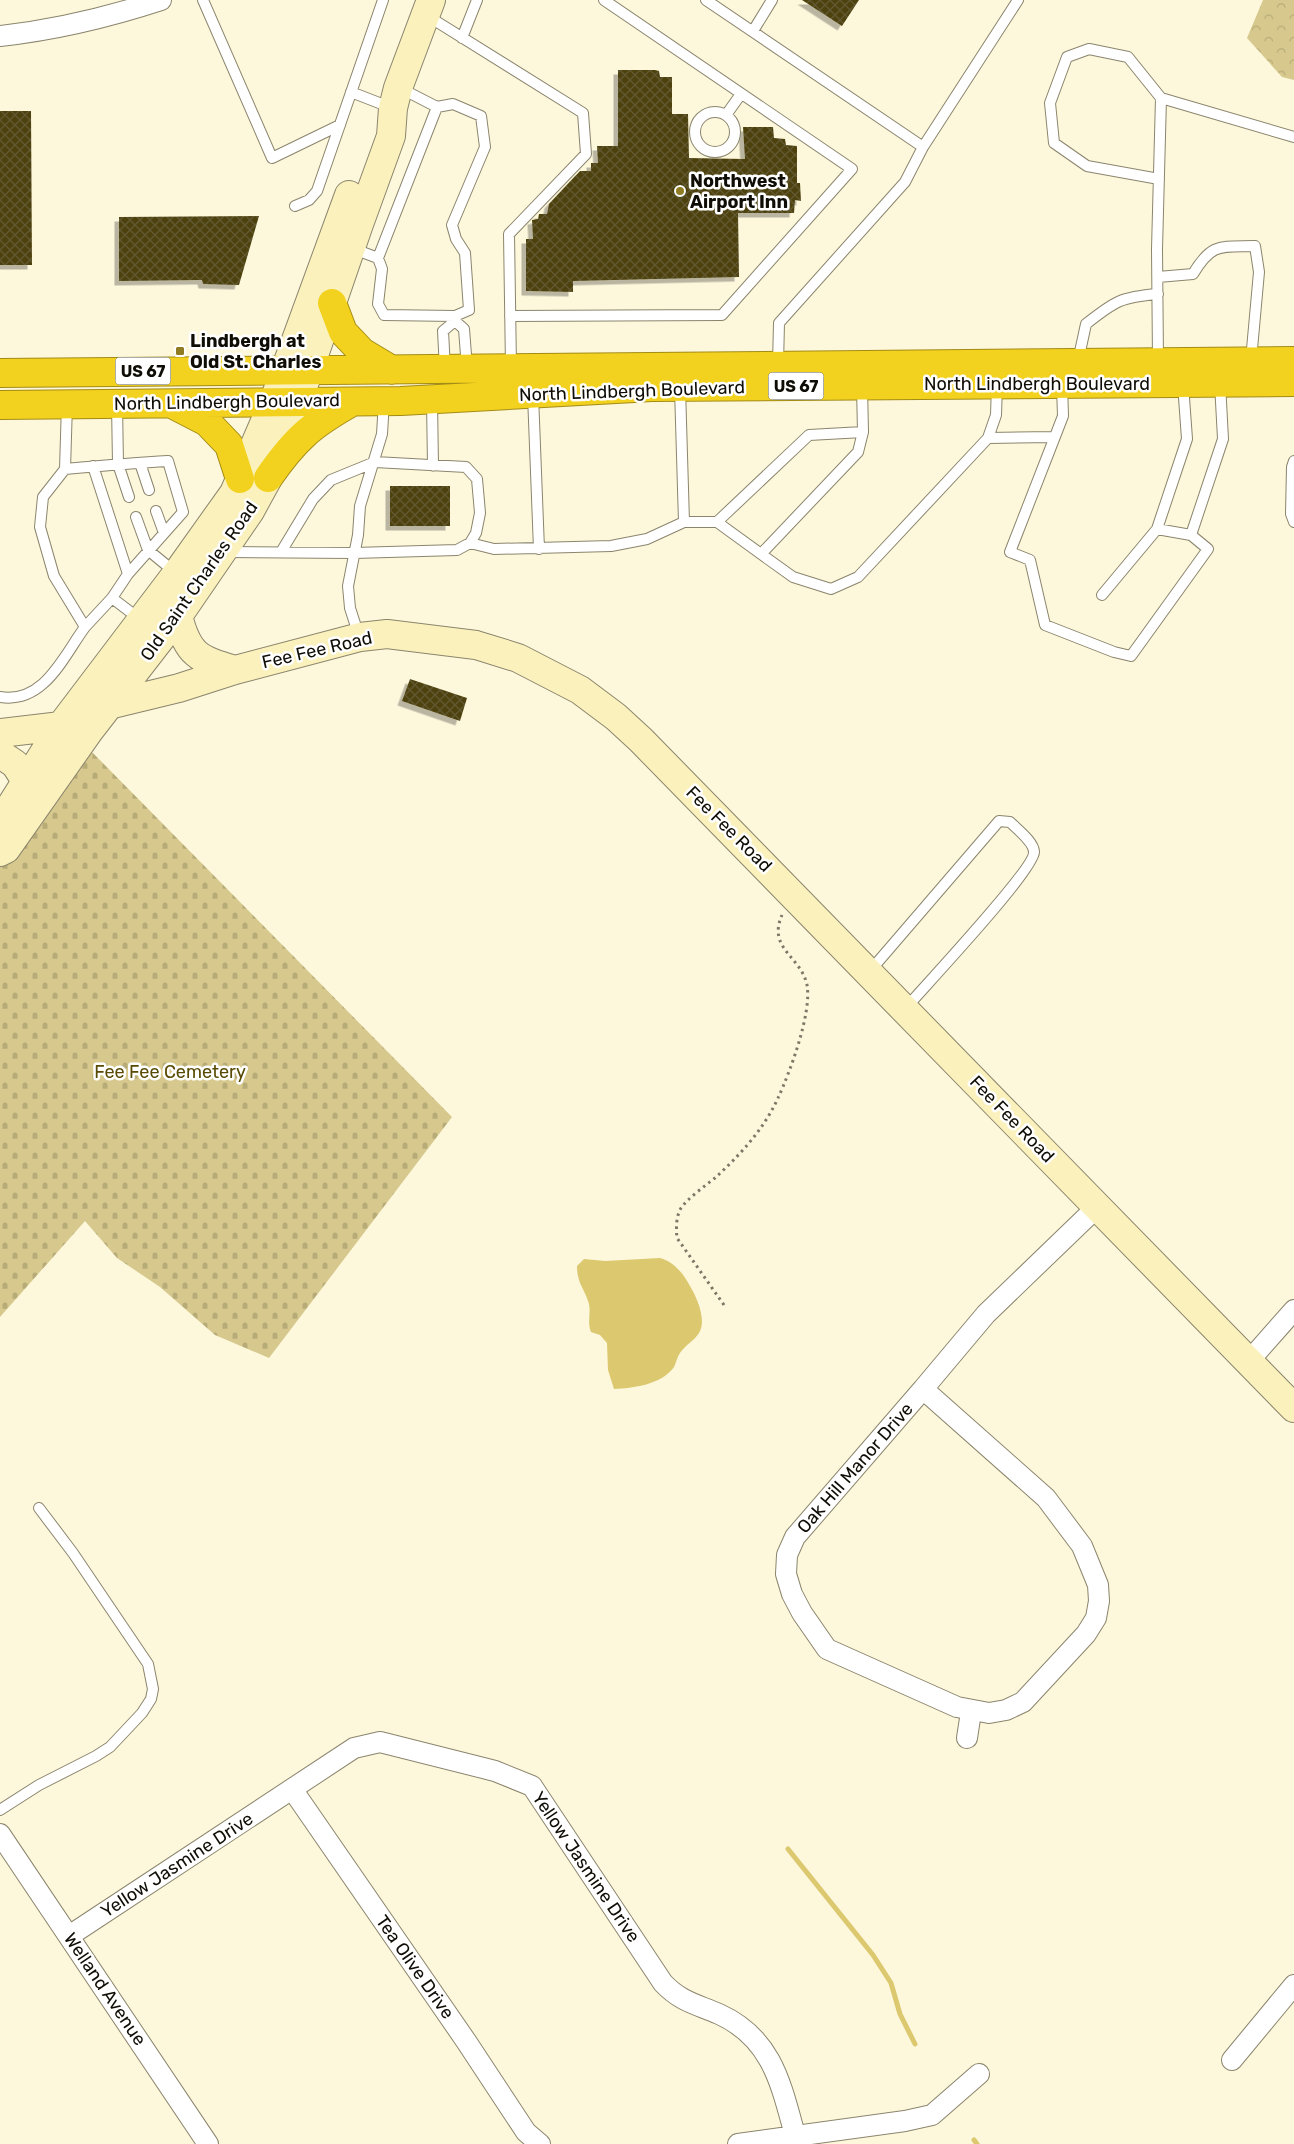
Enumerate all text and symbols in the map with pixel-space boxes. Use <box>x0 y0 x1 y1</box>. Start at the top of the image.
place label: Northwest Airport Inn <box>690 170 788 213</box>
marker: Northwest Airport Inn <box>674 185 686 197</box>
place label: Lindbergh at Old St. Charles <box>190 330 321 373</box>
marker: Lindbergh at Old St. Charles <box>174 345 186 357</box>
road number: US 67 <box>116 358 170 384</box>
road number: US 67 <box>768 372 824 400</box>
street label: North Lindbergh Boulevard <box>924 373 1150 395</box>
street label: North Lindbergh Boulevard <box>519 376 745 406</box>
street label: North Lindbergh Boulevard <box>114 389 340 415</box>
street label: Old Saint Charles Road <box>136 497 262 665</box>
street label: Fee Fee Road <box>260 627 374 673</box>
street label: Fee Fee Road <box>681 781 777 877</box>
park label: Fee Fee Cemetery <box>94 1061 246 1083</box>
street label: Fee Fee Road <box>965 1071 1059 1167</box>
street label: Oak Hill Manor Drive <box>792 1398 918 1538</box>
street label: Yellow Jasmine Drive <box>527 1787 645 1947</box>
street label: Yellow Jasmine Drive <box>97 1808 257 1922</box>
street label: Tea Olive Drive <box>371 1911 459 2023</box>
street label: Welland Avenue <box>59 1928 151 2050</box>

